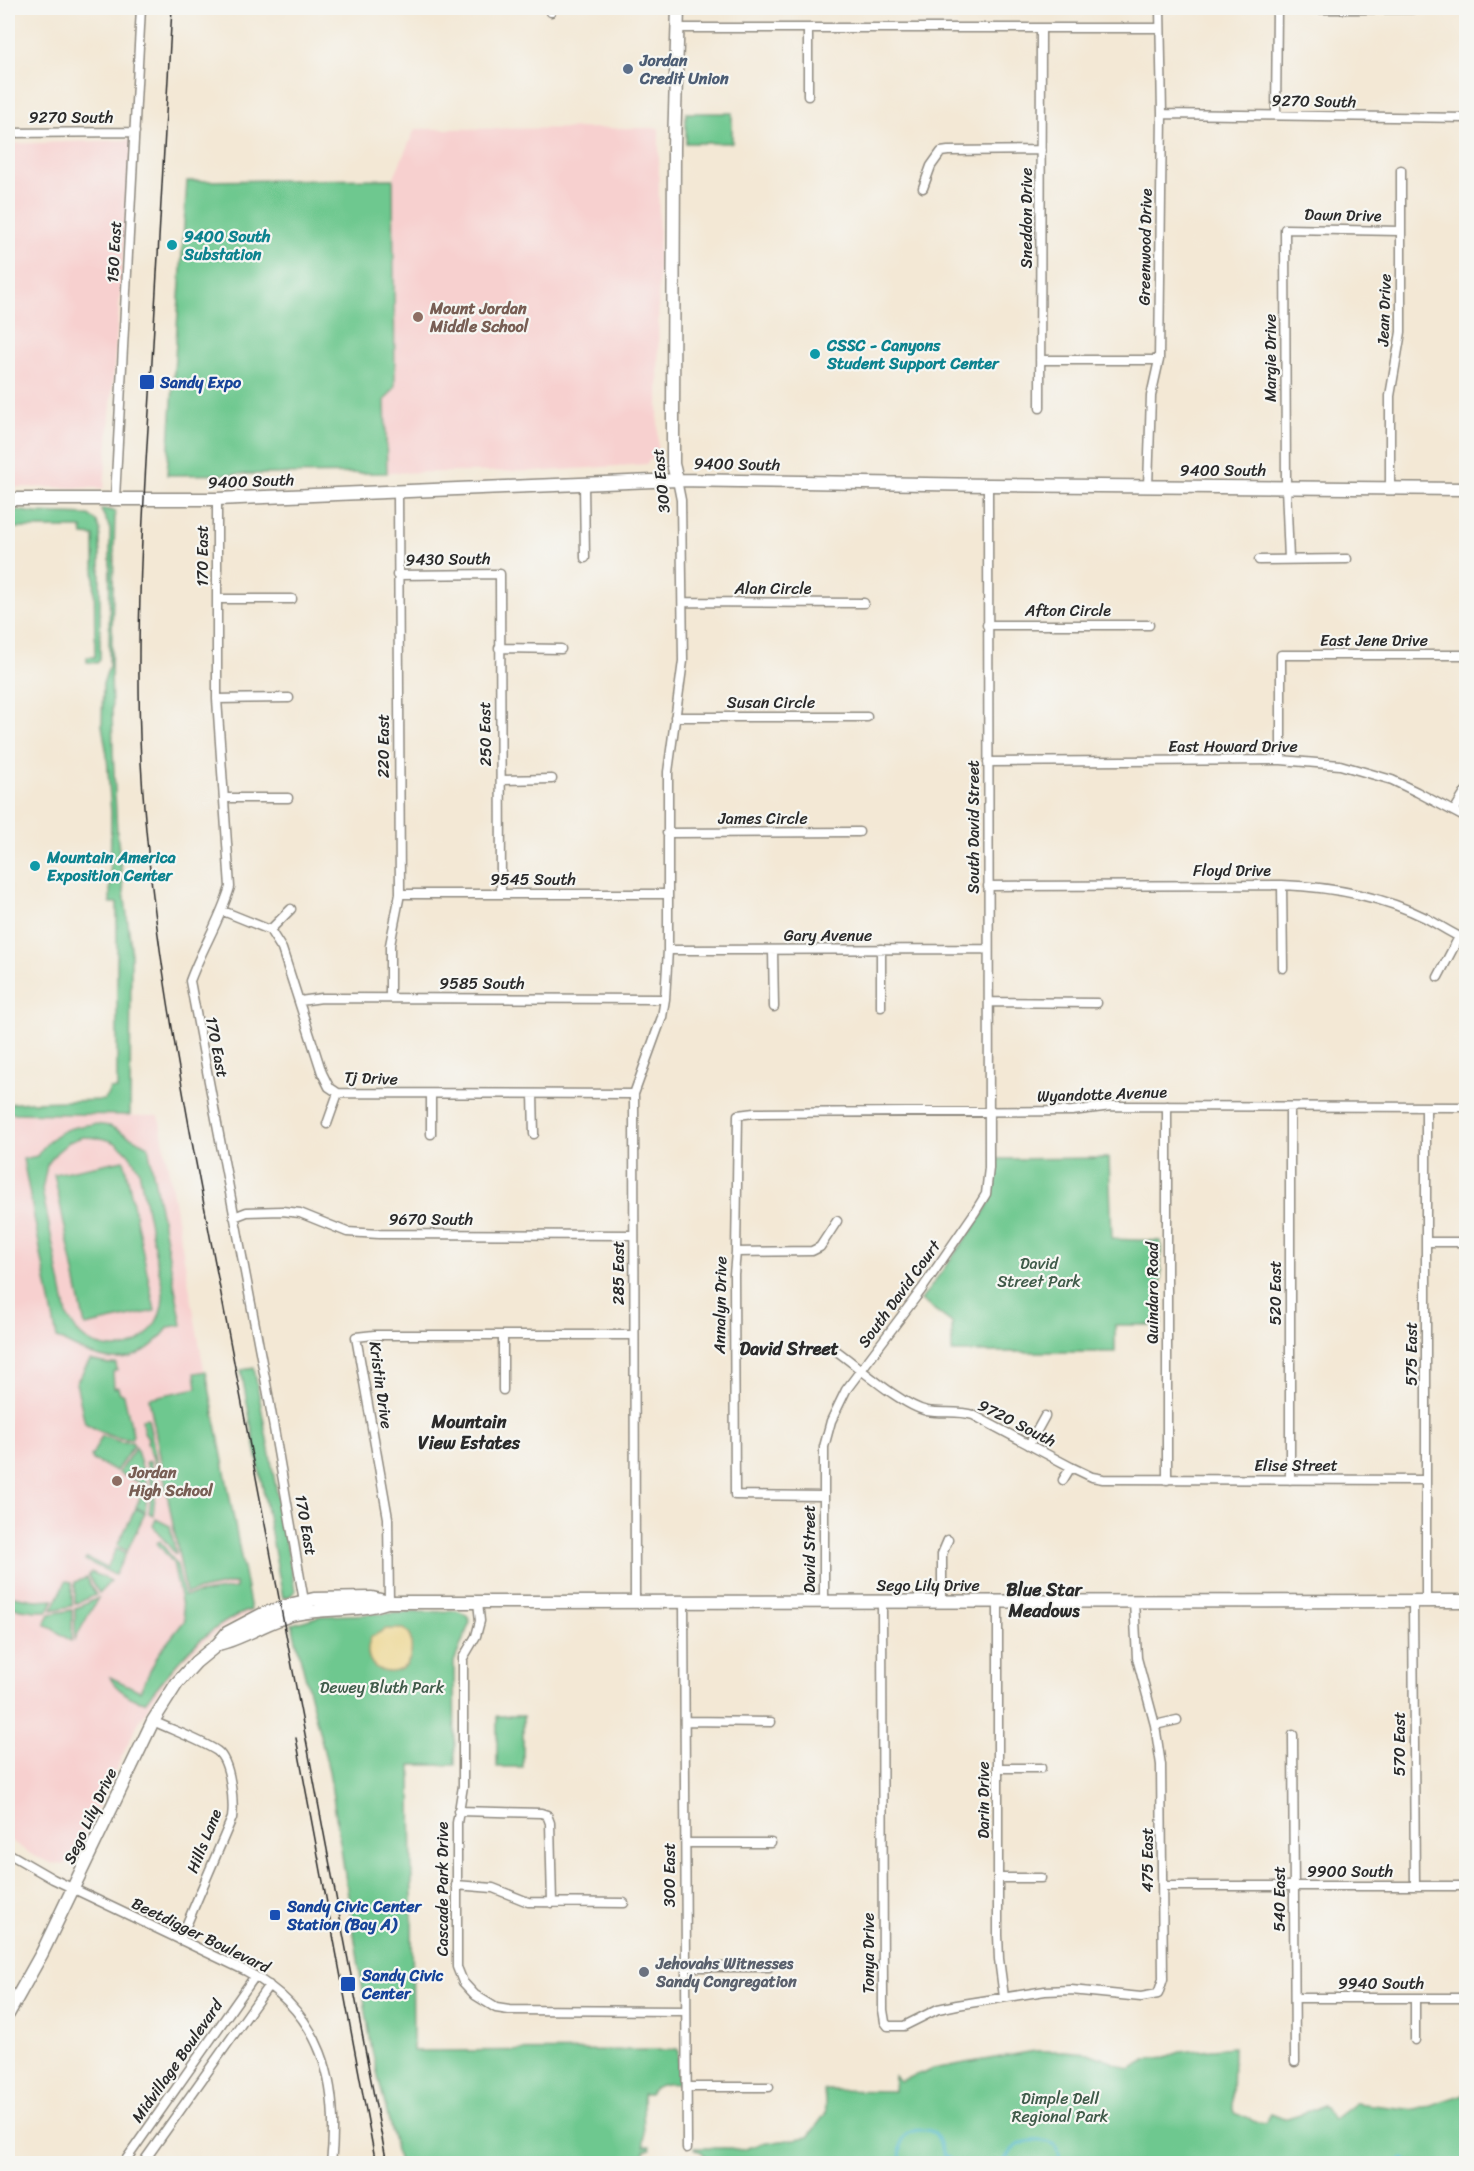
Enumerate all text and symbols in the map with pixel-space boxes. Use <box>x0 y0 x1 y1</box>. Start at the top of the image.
place label: Jordan Credit Union <box>639 46 729 93</box>
marker: Jordan Credit Union <box>621 62 635 76</box>
street label: 9270 South <box>1271 86 1357 116</box>
street label: 9270 South <box>29 103 113 132</box>
street label: Sneddon Drive <box>1012 168 1041 268</box>
street label: Greenwood Drive <box>1129 188 1161 306</box>
street label: Dawn Drive <box>1304 200 1382 230</box>
street label: 150 East <box>98 220 130 284</box>
place label: 9400 South Substation <box>183 222 271 269</box>
marker: 9400 South Substation <box>165 238 179 252</box>
street label: Jean Drive <box>1368 273 1400 348</box>
place label: Mount Jordan Middle School <box>429 294 530 341</box>
marker: Mount Jordan Middle School <box>411 310 425 324</box>
street label: Margie Drive <box>1256 314 1285 402</box>
place label: CSSC - Canyons Student Support Center <box>826 331 1000 378</box>
marker: CSSC - Canyons Student Support Center <box>808 347 822 361</box>
place label: Sandy Expo <box>159 368 242 397</box>
marker: Sandy Expo <box>138 373 156 391</box>
street label: 300 East <box>643 447 679 515</box>
street label: 9400 South <box>694 449 780 479</box>
street label: 9400 South <box>1180 456 1266 485</box>
street label: 9400 South <box>207 465 295 497</box>
street label: 170 East <box>188 525 217 587</box>
street label: 9430 South <box>405 544 491 574</box>
street label: Alan Circle <box>733 574 812 603</box>
street label: Afton Circle <box>1024 596 1111 625</box>
street label: East Jene Drive <box>1320 626 1428 655</box>
street label: Susan Circle <box>727 688 815 717</box>
street label: 250 East <box>470 701 500 767</box>
street label: 220 East <box>369 714 398 778</box>
street label: East Howard Drive <box>1168 732 1298 761</box>
street label: South David Street <box>959 760 988 894</box>
street label: James Circle <box>717 804 808 833</box>
place label: Mountain America Exposition Center <box>46 843 176 890</box>
street label: Floyd Drive <box>1193 856 1271 885</box>
marker: Mountain America Exposition Center <box>28 859 42 873</box>
street label: 9545 South <box>490 865 576 894</box>
street label: Gary Avenue <box>784 921 872 950</box>
street label: 9585 South <box>439 969 525 998</box>
street label: 170 East <box>197 1014 237 1080</box>
street label: Tj Drive <box>344 1063 398 1093</box>
street label: Wyandotte Avenue <box>1037 1077 1168 1111</box>
street label: 9670 South <box>389 1205 473 1234</box>
street label: South David Court <box>850 1233 949 1354</box>
street label: 285 East <box>604 1241 633 1305</box>
street label: Quindaro Road <box>1138 1241 1167 1344</box>
park label: David Street Park <box>997 1249 1081 1296</box>
street label: Annalyn Drive <box>705 1256 735 1355</box>
street label: 520 East <box>1261 1261 1290 1325</box>
street label: 575 East <box>1397 1322 1426 1386</box>
district label: David Street <box>739 1333 839 1365</box>
street label: Kristin Drive <box>361 1339 401 1431</box>
street label: 9720 South <box>973 1391 1061 1455</box>
district label: Mountain View Estates <box>418 1406 521 1459</box>
street label: Elise Street <box>1254 1451 1338 1480</box>
place label: Jordan High School <box>128 1458 214 1505</box>
marker: Jordan High School <box>110 1474 124 1488</box>
street label: 170 East <box>286 1492 326 1558</box>
street label: David Street <box>795 1505 824 1593</box>
street label: Sego Lily Drive <box>876 1571 980 1600</box>
district label: Blue Star Meadows <box>1006 1574 1083 1627</box>
park label: Dewey Bluth Park <box>320 1673 445 1702</box>
street label: 570 East <box>1385 1712 1414 1776</box>
street label: Darin Drive <box>969 1761 998 1839</box>
street label: Sego Lily Drive <box>55 1763 125 1869</box>
street label: Hills Lane <box>178 1804 230 1878</box>
street label: Cascade Park Drive <box>428 1822 457 1956</box>
street label: 475 East <box>1133 1828 1162 1892</box>
street label: 300 East <box>655 1843 684 1907</box>
street label: 9900 South <box>1307 1857 1393 1886</box>
street label: 540 East <box>1265 1866 1294 1932</box>
street label: Beetdigger Boulevard <box>127 1889 277 1982</box>
place label: Sandy Civic Center Station (Bay A) <box>286 1892 423 1939</box>
marker: Sandy Civic Center Station (Bay A) <box>268 1908 282 1922</box>
street label: Tonya Drive <box>854 1913 883 1993</box>
place label: Jehovahs Witnesses Sandy Congregation <box>655 1949 797 1996</box>
place label: Sandy Civic Center <box>361 1961 444 2008</box>
marker: Jehovahs Witnesses Sandy Congregation <box>637 1965 651 1979</box>
street label: 9940 South <box>1338 1969 1424 1998</box>
marker: Sandy Civic Center <box>339 1975 357 1993</box>
street label: Midvillage Boulevard <box>123 1992 231 2129</box>
park label: Dimple Dell Regional Park <box>1012 2084 1109 2131</box>

